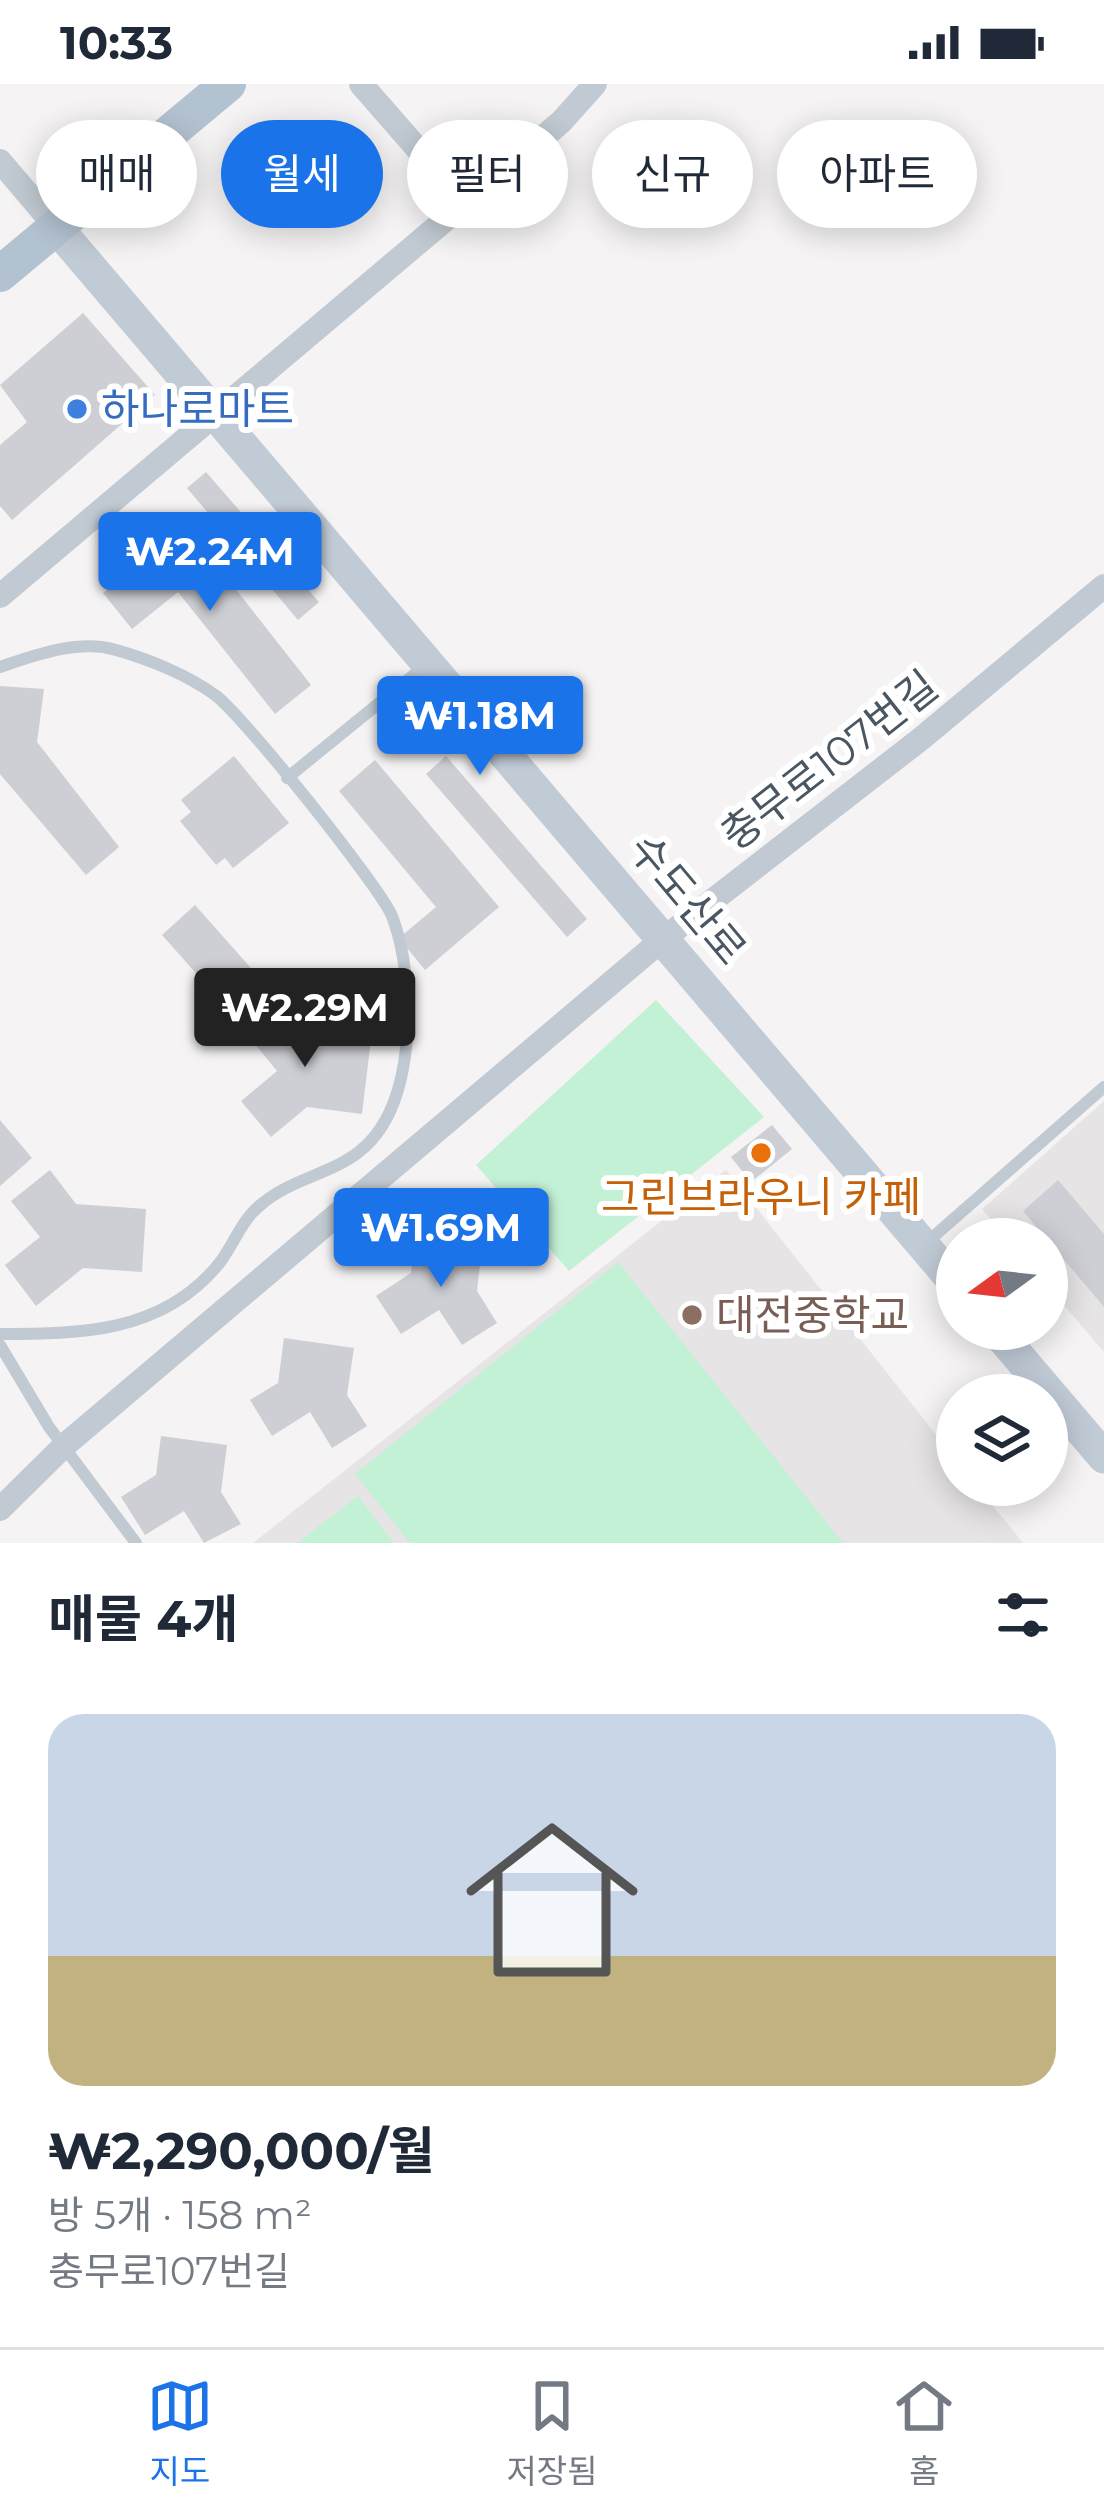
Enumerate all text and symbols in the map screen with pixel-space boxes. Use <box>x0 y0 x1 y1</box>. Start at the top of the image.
text: 10:33 <box>60 15 173 70</box>
chip: 매매 <box>36 120 197 228</box>
chip: 월세 <box>221 120 383 228</box>
chip: 필터 <box>407 120 568 228</box>
chip: 신규 <box>592 120 753 228</box>
chip: 아파트 <box>777 120 977 228</box>
place label: 하나로마트 <box>101 383 294 435</box>
marker: 하나로마트 <box>64 396 90 422</box>
pin: ₩2.24M <box>112 512 308 614</box>
text: ₩2.24M <box>125 527 295 575</box>
street label: 충무로107번길 <box>710 659 948 861</box>
pin: ₩1.18M <box>382 676 578 778</box>
text: ₩1.18M <box>404 691 556 739</box>
street label: 수도산로 <box>618 823 758 975</box>
pin: ₩2.29M <box>207 968 403 1070</box>
text: ₩2.29M <box>221 983 389 1031</box>
marker: 그린브라우니 카페 <box>748 1140 774 1166</box>
place label: 그린브라우니 카페 <box>601 1171 921 1223</box>
pin: ₩1.69M <box>343 1188 539 1290</box>
text: ₩1.69M <box>361 1203 521 1251</box>
north arrow <box>936 1218 1068 1350</box>
map controls <box>936 1218 1068 1506</box>
place label: 대전중학교 <box>716 1289 909 1341</box>
marker: 대전중학교 <box>679 1302 705 1328</box>
button: layers <box>936 1374 1068 1506</box>
icon: filters <box>990 1582 1056 1648</box>
text: 매물 4개 <box>48 1588 238 1650</box>
icon: home <box>444 1792 660 2008</box>
text: ₩2,290,000/월 <box>48 2120 435 2182</box>
text: 방 5개 · 158 m² <box>48 2191 312 2239</box>
text: 충무로107번길 <box>48 2247 290 2295</box>
tab: 지도 <box>147 2373 213 2493</box>
tab: 저장됨 <box>506 2373 598 2493</box>
tab: 홈 <box>891 2373 957 2493</box>

